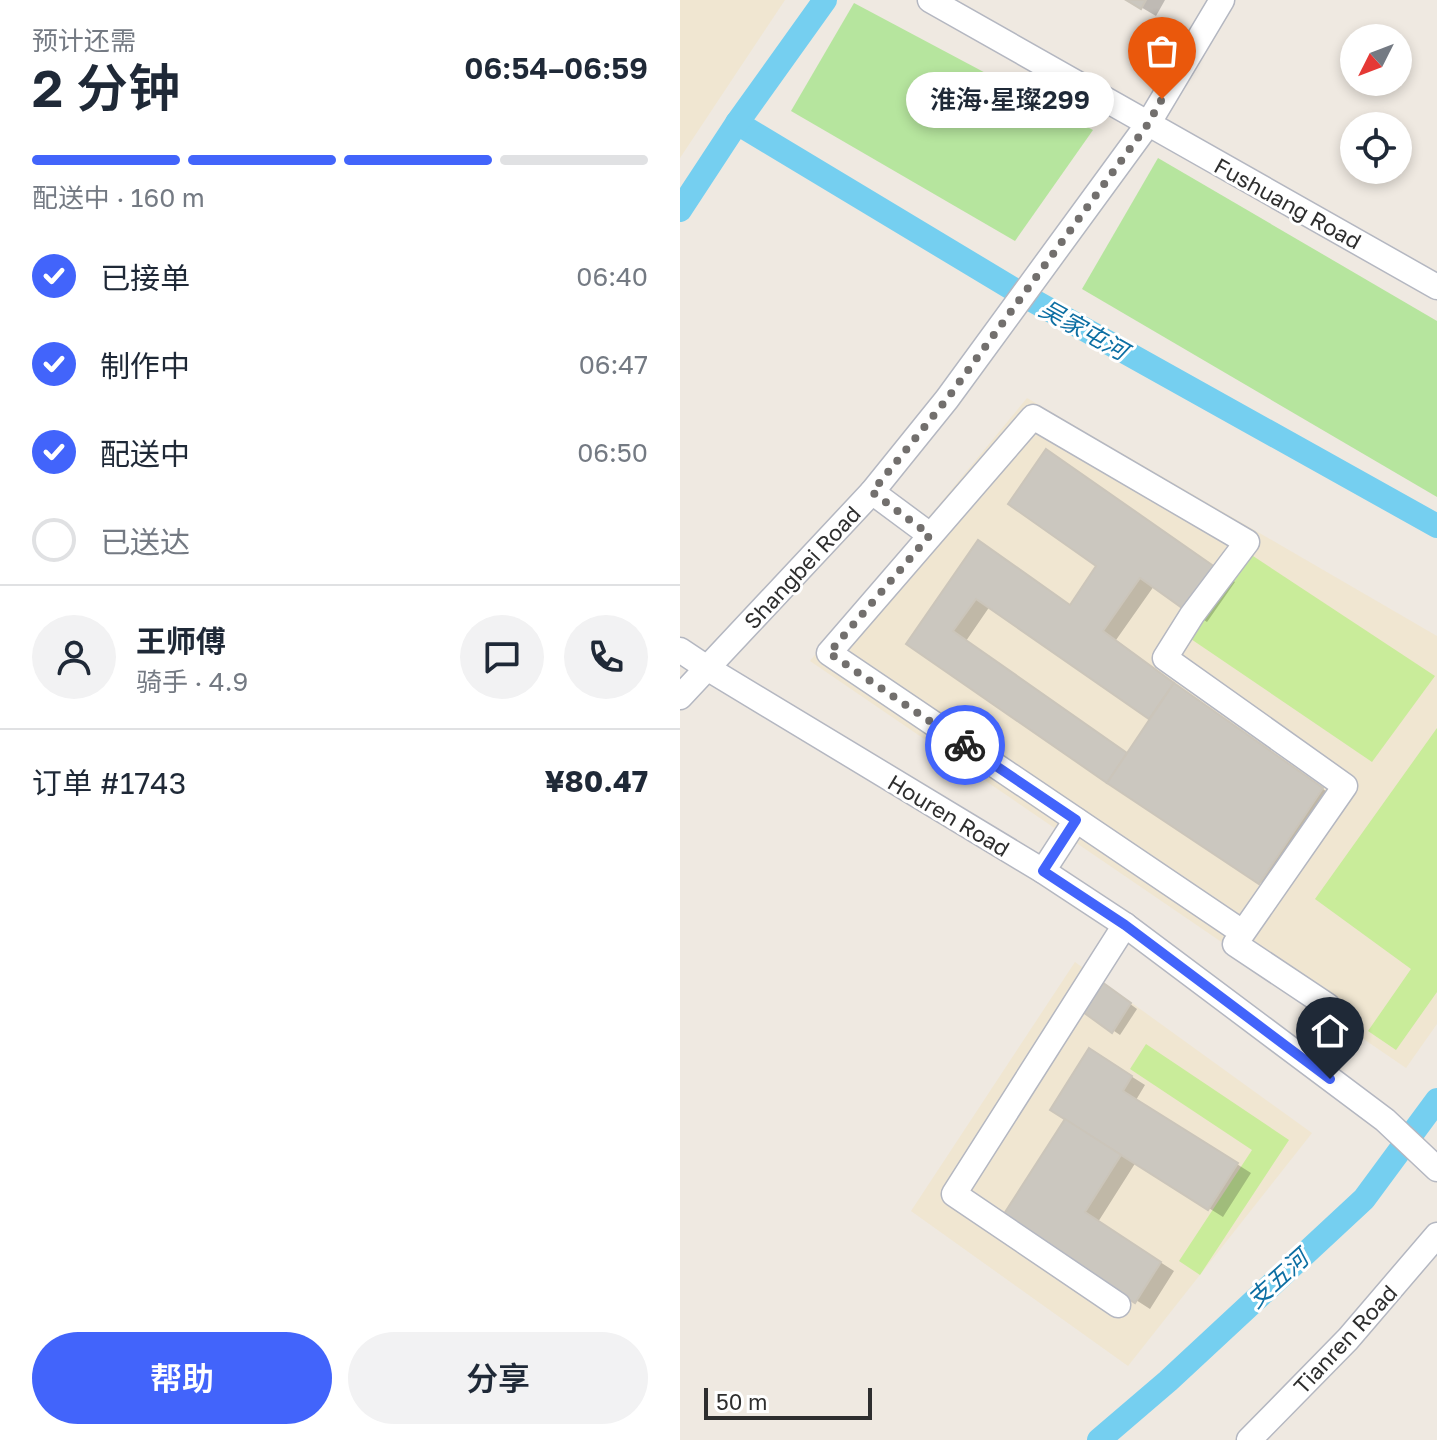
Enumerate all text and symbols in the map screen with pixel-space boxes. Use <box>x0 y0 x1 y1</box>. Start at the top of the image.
pin <box>1128 17 1196 99</box>
north arrow <box>1340 24 1412 96</box>
map controls <box>1340 24 1412 184</box>
text: 预计还需 <box>32 25 136 56</box>
icon: bag <box>1140 29 1184 73</box>
text: 06:54–06:59 <box>464 50 648 86</box>
text: 2 分钟 <box>32 56 180 118</box>
callout: 淮海·星璨299 <box>906 71 1114 127</box>
text: 淮海·星璨299 <box>930 84 1090 115</box>
button: locate <box>1340 112 1412 184</box>
street label: Fushuang Road <box>1210 151 1366 255</box>
text: 配送中 · 160 m <box>32 182 205 213</box>
icon: check <box>32 254 76 298</box>
text: 已接单 <box>100 260 190 296</box>
text: 06:40 <box>576 261 648 292</box>
water label: 吴家屯河 <box>1035 293 1137 367</box>
icon: check <box>32 342 76 386</box>
text: 制作中 <box>100 348 190 384</box>
text: 06:47 <box>579 349 648 380</box>
icon: check <box>32 430 76 474</box>
text: 配送中 <box>100 436 190 472</box>
text: 06:50 <box>577 437 648 468</box>
street label: Shangbei Road <box>738 500 866 634</box>
text: 已送达 <box>100 524 190 560</box>
button: person <box>32 615 116 699</box>
button: chat <box>460 615 544 699</box>
button: phone <box>564 615 648 699</box>
text: 王师傅 <box>136 623 226 659</box>
text: 骑手 · 4.9 <box>136 666 248 697</box>
courier <box>925 705 1005 785</box>
icon: bike <box>943 723 987 767</box>
text: ¥80.47 <box>545 763 648 799</box>
text: 订单 #1743 <box>32 765 186 801</box>
street label: Houren Road <box>883 768 1015 862</box>
pin <box>1296 997 1364 1079</box>
icon: home <box>1308 1009 1352 1053</box>
water label: 支五河 <box>1241 1240 1316 1313</box>
street label: Tianren Road <box>1288 1279 1402 1399</box>
button: 帮助 <box>32 1332 332 1424</box>
button: 分享 <box>348 1332 648 1424</box>
scale bar <box>704 1384 872 1420</box>
text: 50 m <box>716 1388 767 1415</box>

